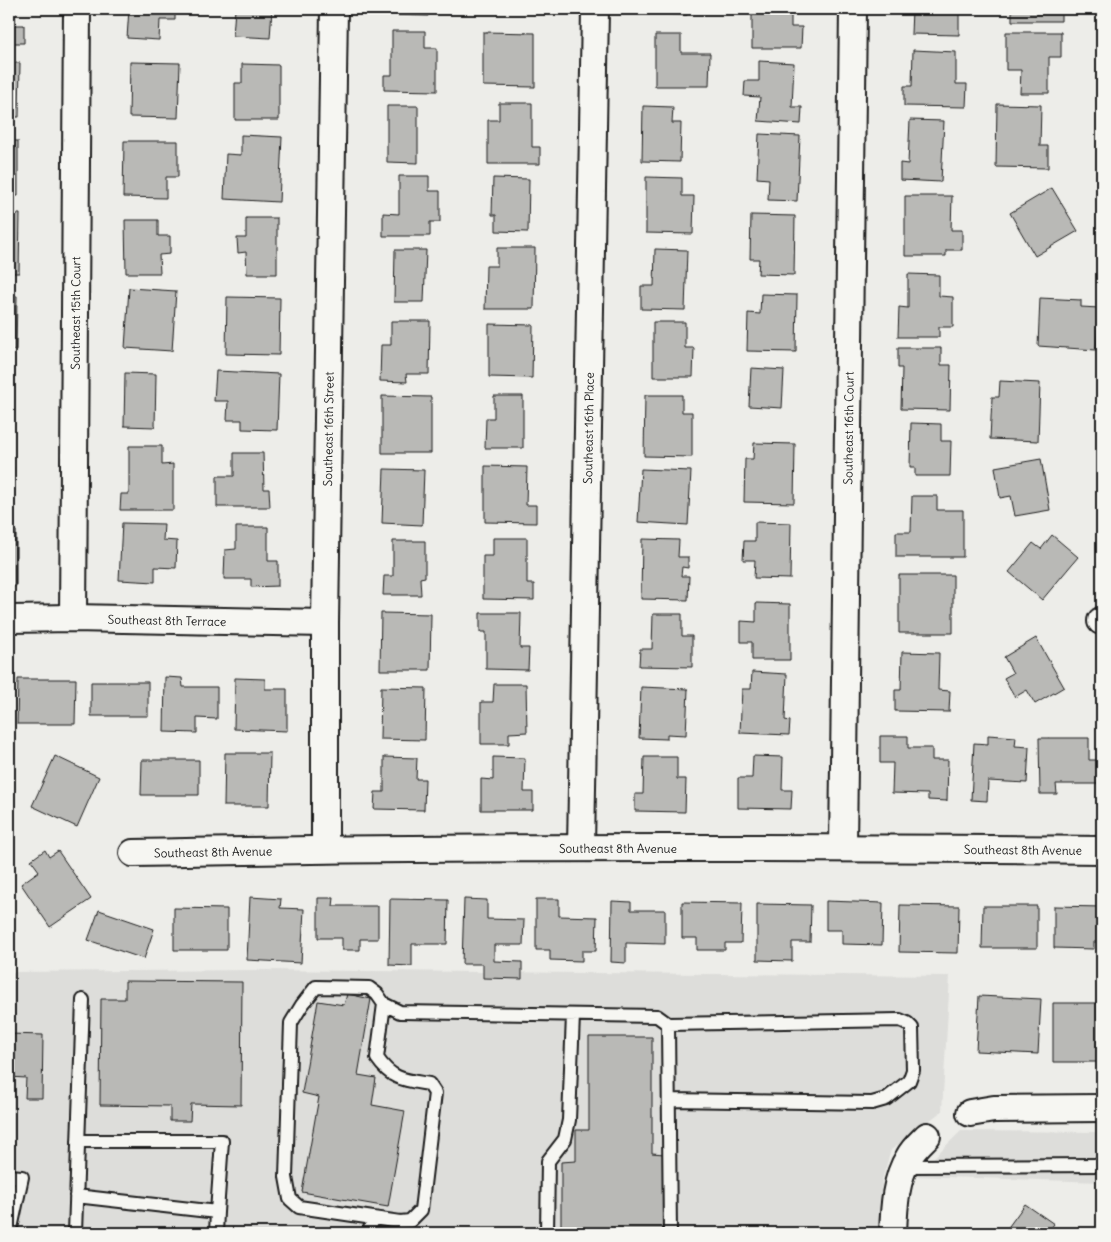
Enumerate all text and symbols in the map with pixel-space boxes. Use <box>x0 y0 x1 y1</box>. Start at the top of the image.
street label: Southeast 15th Court <box>67 256 83 370</box>
street label: Southeast 16th Court <box>840 371 856 485</box>
street label: Southeast 16th Street <box>320 372 336 486</box>
street label: Southeast 16th Place <box>580 372 596 484</box>
street label: Southeast 8th Terrace <box>108 611 226 629</box>
street label: Southeast 8th Avenue <box>559 840 677 855</box>
street label: Southeast 8th Avenue <box>964 841 1082 857</box>
street label: Southeast 8th Avenue <box>154 843 272 860</box>

